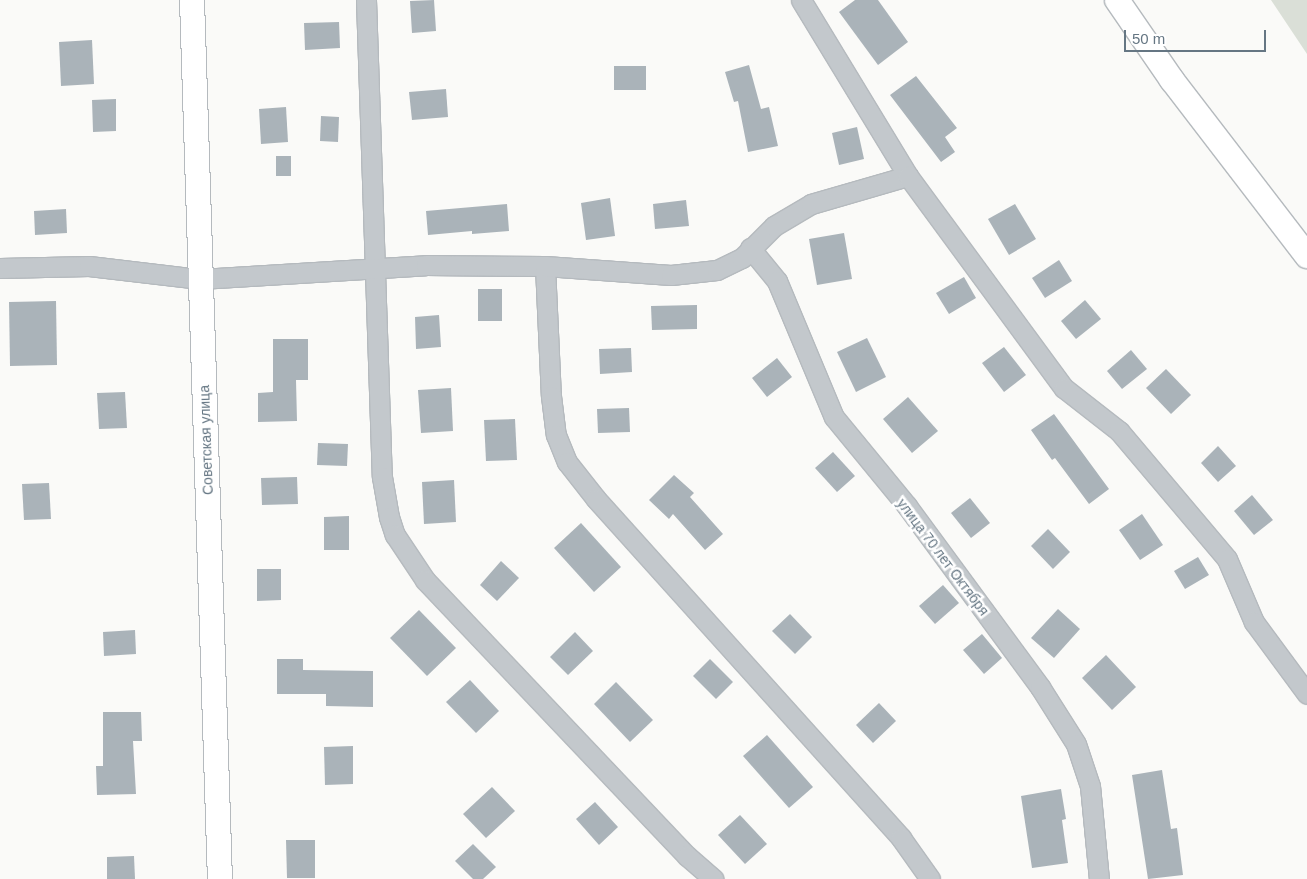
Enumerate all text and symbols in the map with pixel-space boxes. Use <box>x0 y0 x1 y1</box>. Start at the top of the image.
scale bar <box>1127 20 1270 52</box>
text: 50 m <box>1132 30 1165 47</box>
street label: Советская улица <box>196 385 216 495</box>
street label: улица 70 лет Октября <box>894 495 992 619</box>

